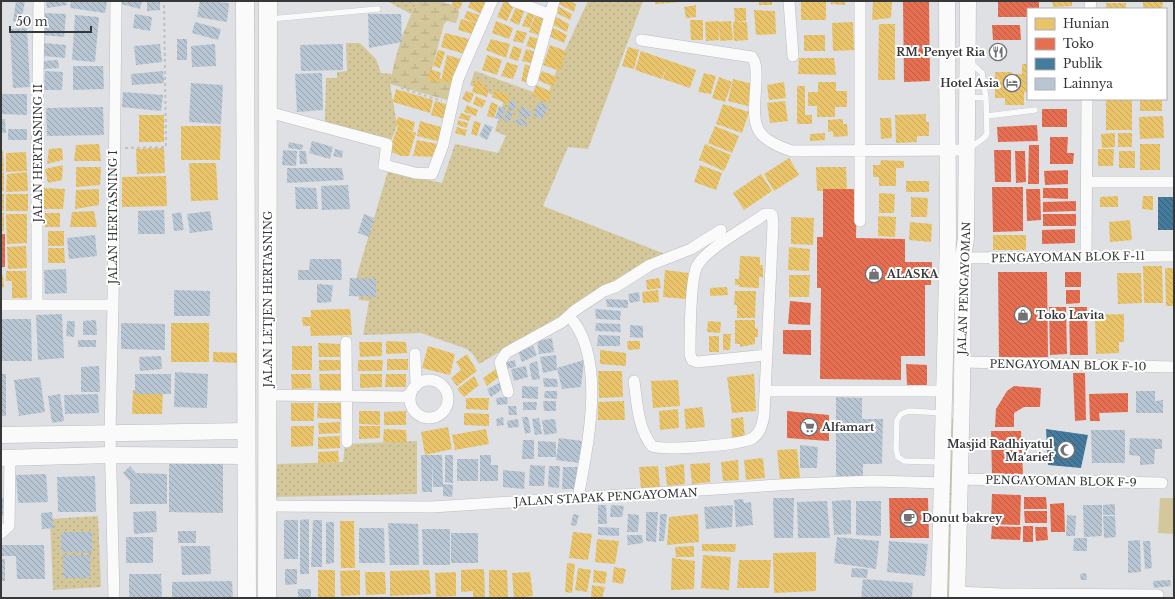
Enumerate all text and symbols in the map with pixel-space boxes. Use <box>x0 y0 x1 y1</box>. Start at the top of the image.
scale bar <box>10 8 91 34</box>
legend <box>1027 8 1167 100</box>
text: 50 m <box>16 14 48 29</box>
text: Hunian <box>1063 16 1109 31</box>
text: Toko <box>1063 36 1094 51</box>
restaurant icon: RM. Penyet Ria <box>988 42 1008 62</box>
place label: RM. Penyet Ria <box>896 45 986 59</box>
text: Publik <box>1063 56 1103 71</box>
hotel icon: Hotel Asia <box>1002 73 1022 93</box>
place label: Hotel Asia <box>940 76 1000 90</box>
text: Lainnya <box>1063 76 1113 91</box>
street label: JALAN HERTASNING II <box>31 83 45 224</box>
street label: JALAN HERTASNING I <box>106 150 120 286</box>
street label: JALAN LETJEN HERTASNING <box>261 210 275 389</box>
street label: JALAN PENGAYOMAN <box>955 221 973 357</box>
street label: PENGAYOMAN BLOK F-11 <box>991 249 1145 265</box>
shop icon: ALASKA <box>864 264 884 284</box>
place label: ALASKA <box>886 267 939 281</box>
shop icon: Toko Lavita <box>1013 305 1033 325</box>
place label: Toko Lavita <box>1036 308 1105 322</box>
street label: PENGAYOMAN BLOK F-10 <box>989 357 1147 373</box>
supermarket icon: Alfamart <box>799 417 819 437</box>
place label: Alfamart <box>821 420 875 434</box>
place label: Masjid Radhiyatul Ma'arief <box>947 437 1054 464</box>
mosque icon: Masjid Radhiyatul Ma'arief <box>1056 440 1076 460</box>
street label: PENGAYOMAN BLOK F-9 <box>985 473 1137 489</box>
street label: JALAN STAPAK PENGAYOMAN <box>512 485 698 509</box>
cafe icon: Donut bakrey <box>899 508 919 528</box>
place label: Donut bakrey <box>922 511 1003 525</box>

